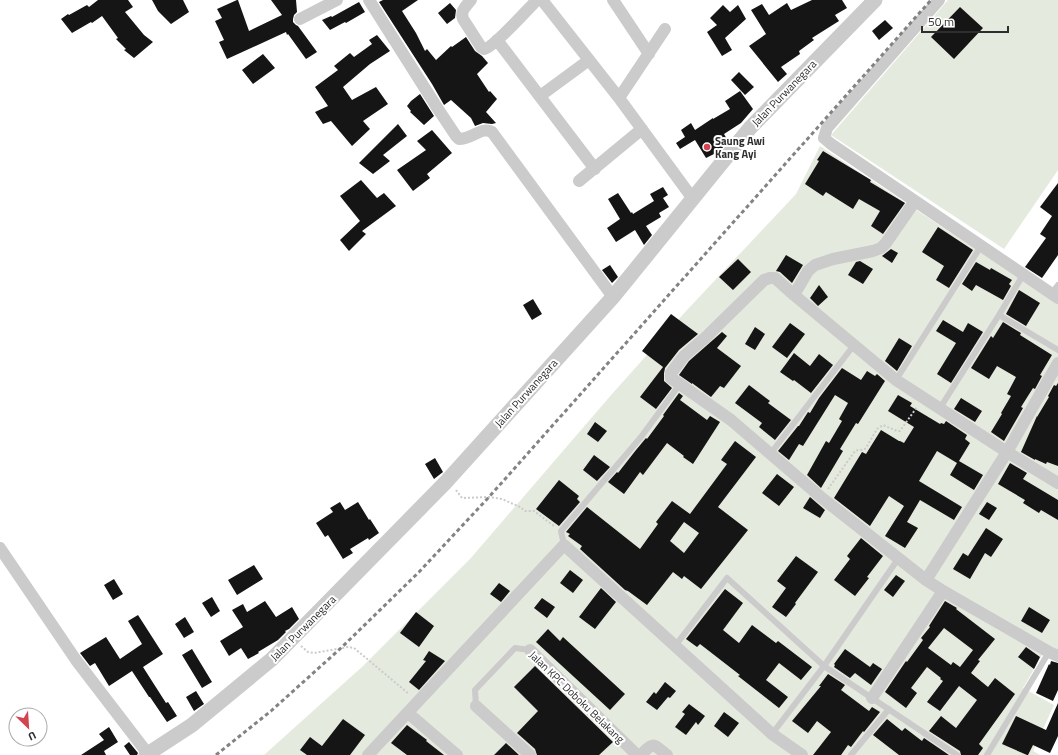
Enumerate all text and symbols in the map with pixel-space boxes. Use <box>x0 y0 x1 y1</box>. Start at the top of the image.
scale bar <box>922 8 1008 34</box>
text: 50 m <box>928 12 954 31</box>
street label: Jalan Purwanegara <box>748 56 820 130</box>
place label: Saung Awi Kang Ayi <box>715 133 765 162</box>
marker: Saung Awi Kang Ayi <box>702 142 712 152</box>
street label: Jalan Purwanegara <box>491 355 561 431</box>
street label: Jalan Purwanegara <box>267 591 340 664</box>
street label: Jalan KPC Doboku Belakang <box>526 647 628 747</box>
north arrow <box>8 707 48 747</box>
text: U <box>26 727 39 745</box>

